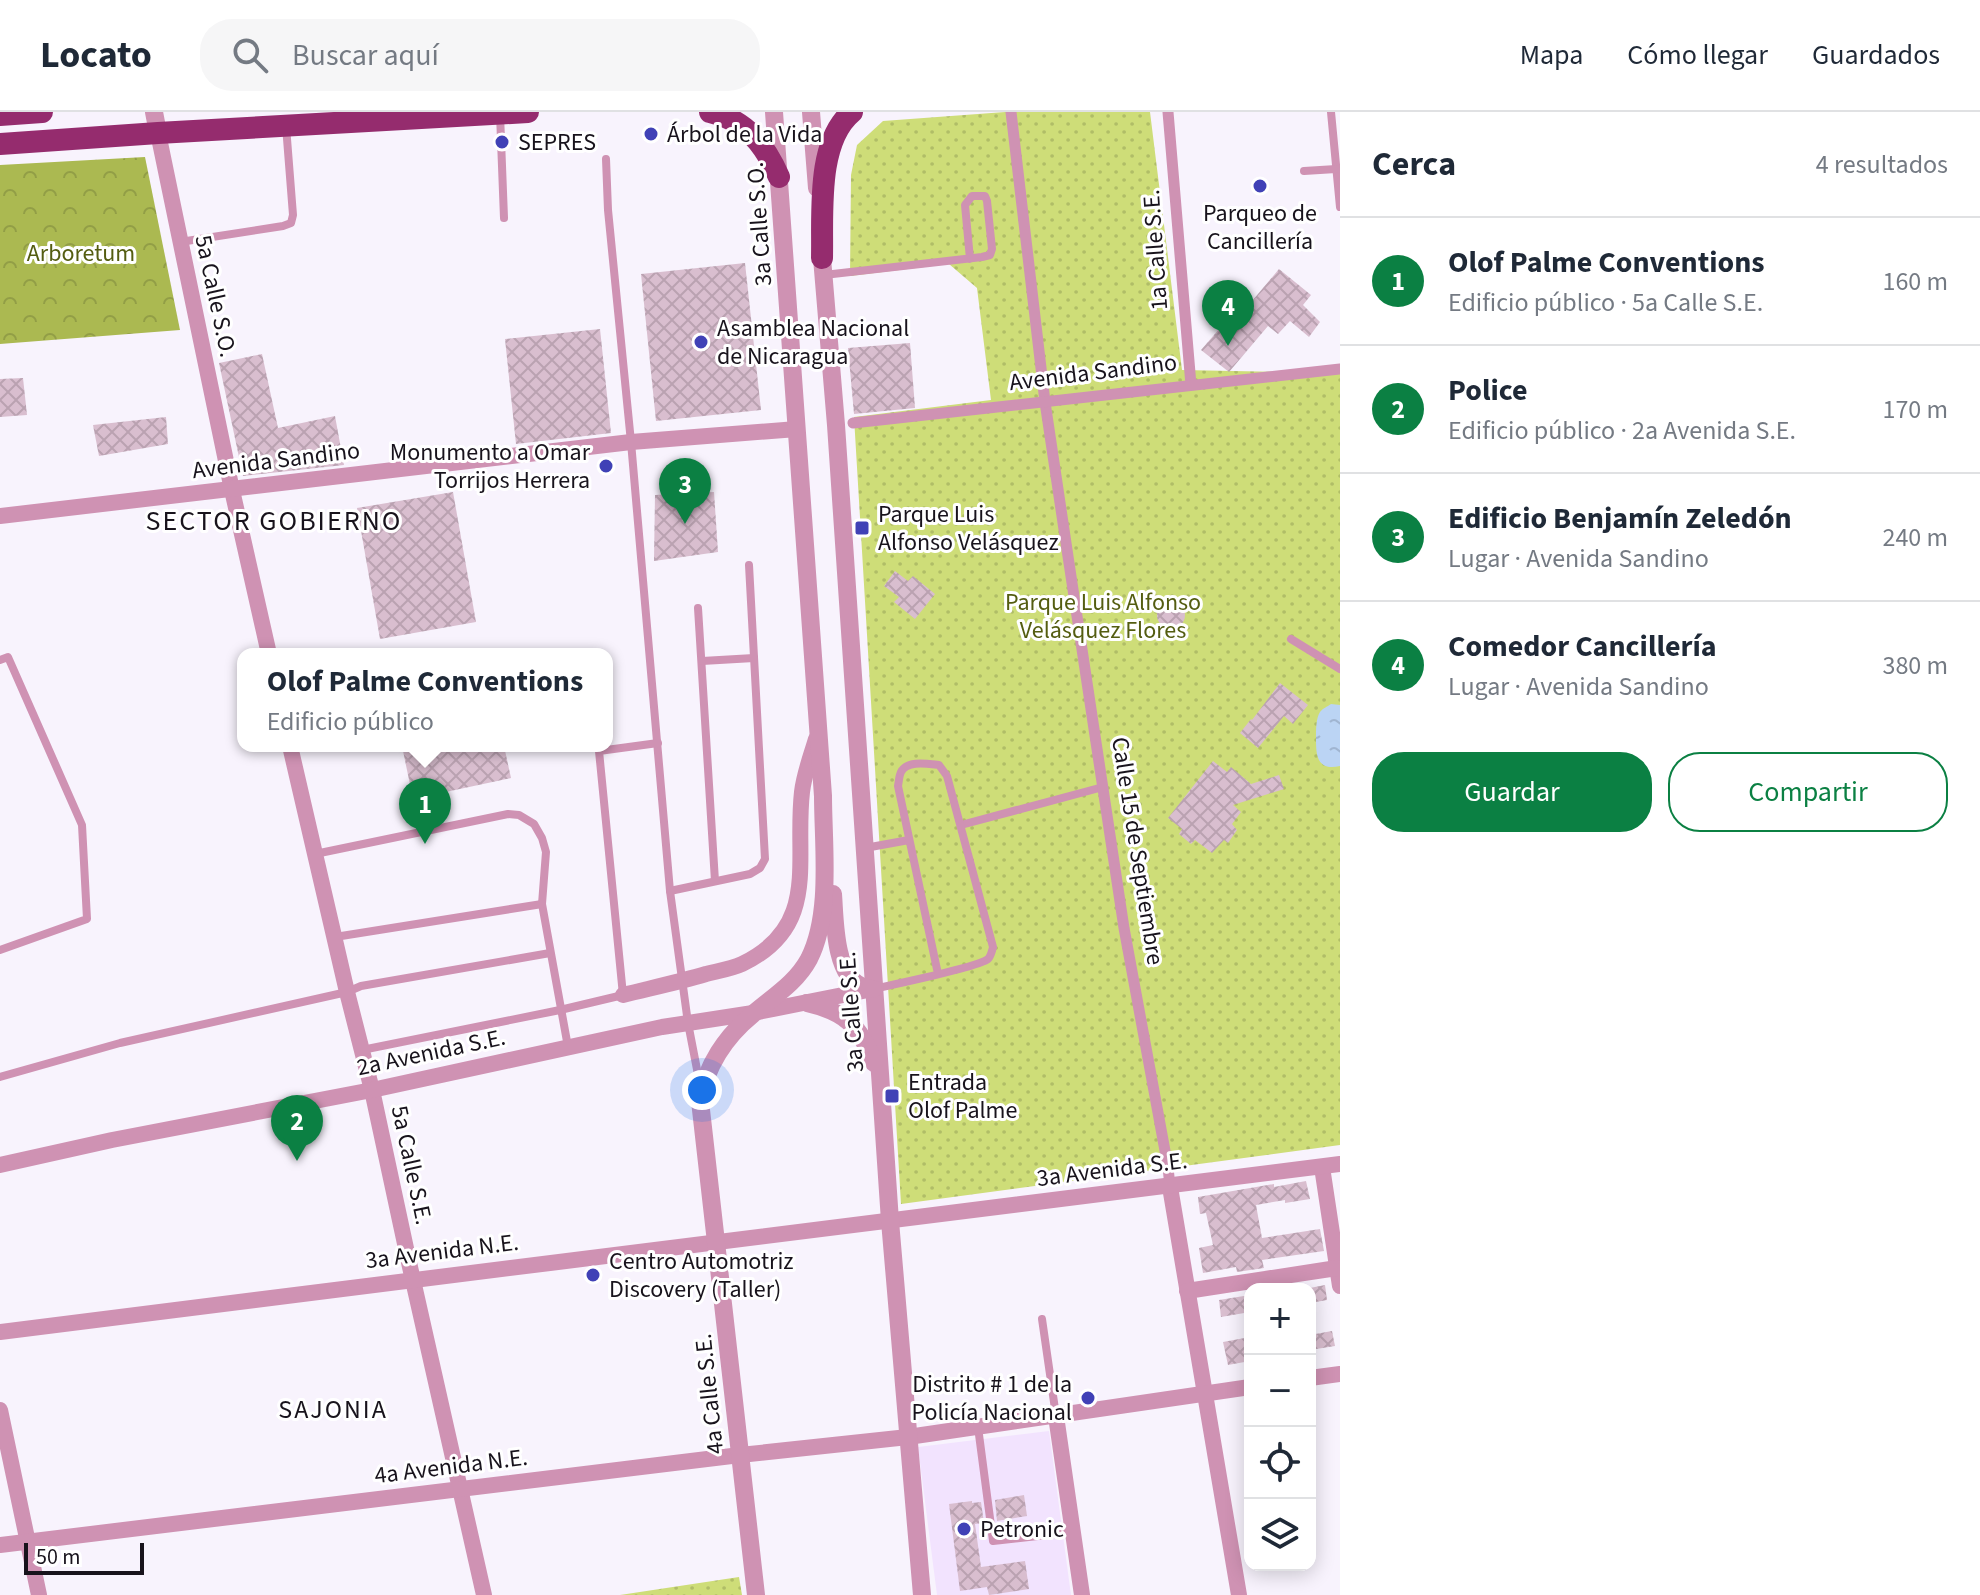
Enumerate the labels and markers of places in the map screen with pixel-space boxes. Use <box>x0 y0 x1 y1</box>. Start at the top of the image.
place label: Árbol de la Vida <box>667 117 822 152</box>
place label: SEPRES <box>518 125 596 160</box>
marker: Árbol de la Vida <box>642 125 660 143</box>
marker: SEPRES <box>493 133 511 151</box>
marker: Parqueo de Cancillería <box>1251 177 1269 195</box>
place label: Parqueo de Cancillería <box>1203 196 1317 259</box>
pin: 4 <box>1202 280 1254 346</box>
place label: Asamblea Nacional de Nicaragua <box>717 311 909 374</box>
marker: Asamblea Nacional de Nicaragua <box>692 333 710 351</box>
place label: Monumento a Omar Torrijos Herrera <box>390 435 591 498</box>
marker: Monumento a Omar Torrijos Herrera <box>597 457 615 475</box>
pin: 3 <box>659 458 711 524</box>
place label: Parque Luis Alfonso Velásquez <box>878 497 1059 560</box>
marker: Parque Luis Alfonso Velásquez <box>853 519 871 537</box>
pin: 1 <box>399 778 451 844</box>
place label: Entrada Olof Palme <box>908 1065 1017 1128</box>
marker: Entrada Olof Palme <box>883 1087 901 1105</box>
pin: 2 <box>271 1095 323 1161</box>
place label: Centro Automotriz Discovery (Taller) <box>609 1244 794 1307</box>
marker: Centro Automotriz Discovery (Taller) <box>584 1266 602 1284</box>
place label: Distrito # 1 de la Policía Nacional <box>911 1367 1072 1430</box>
marker: Distrito # 1 de la Policía Nacional <box>1079 1389 1097 1407</box>
place label: Petronic <box>980 1512 1064 1547</box>
marker: Petronic <box>955 1520 973 1538</box>

